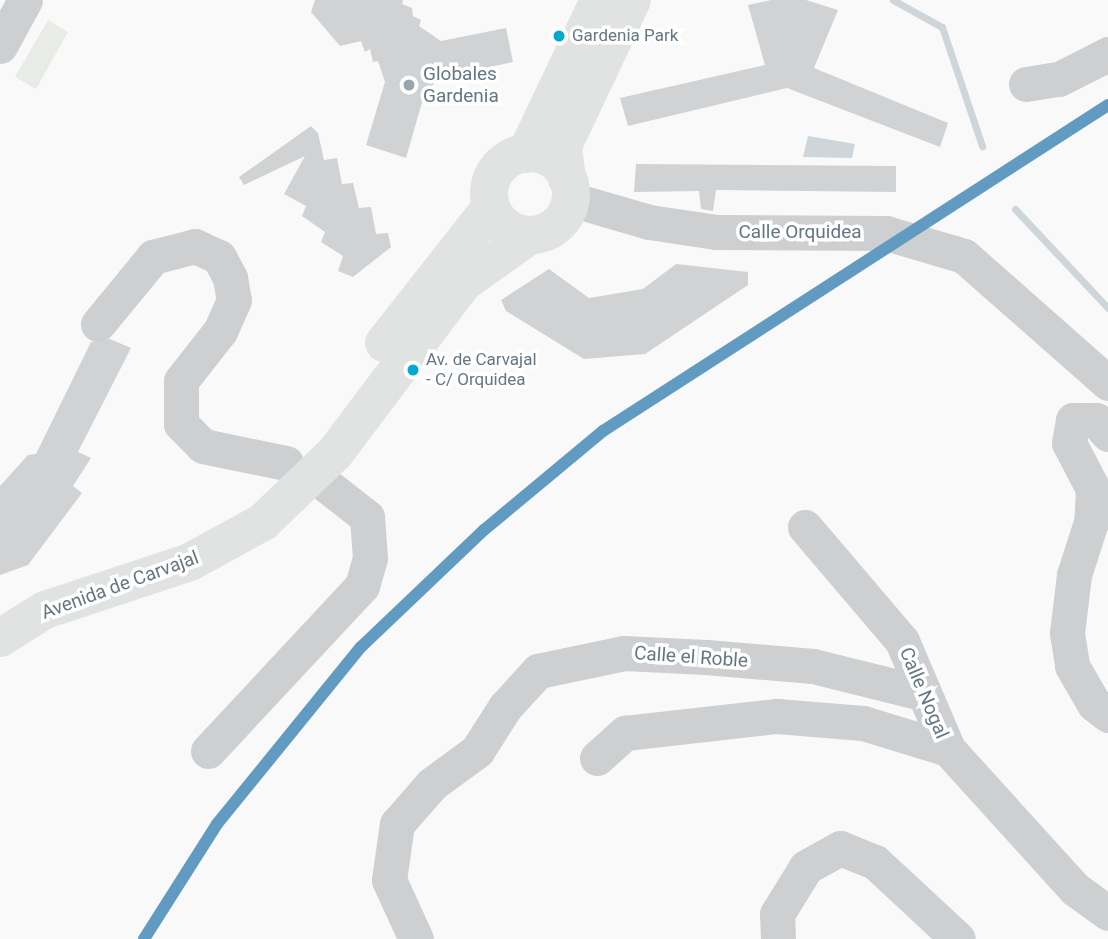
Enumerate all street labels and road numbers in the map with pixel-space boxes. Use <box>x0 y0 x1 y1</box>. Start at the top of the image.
street label: Calle Orquidea <box>738 221 862 243</box>
street label: Avenida de Carvajal <box>38 546 202 624</box>
street label: Calle el Roble <box>633 642 749 672</box>
street label: Calle Nogal <box>895 644 953 742</box>

